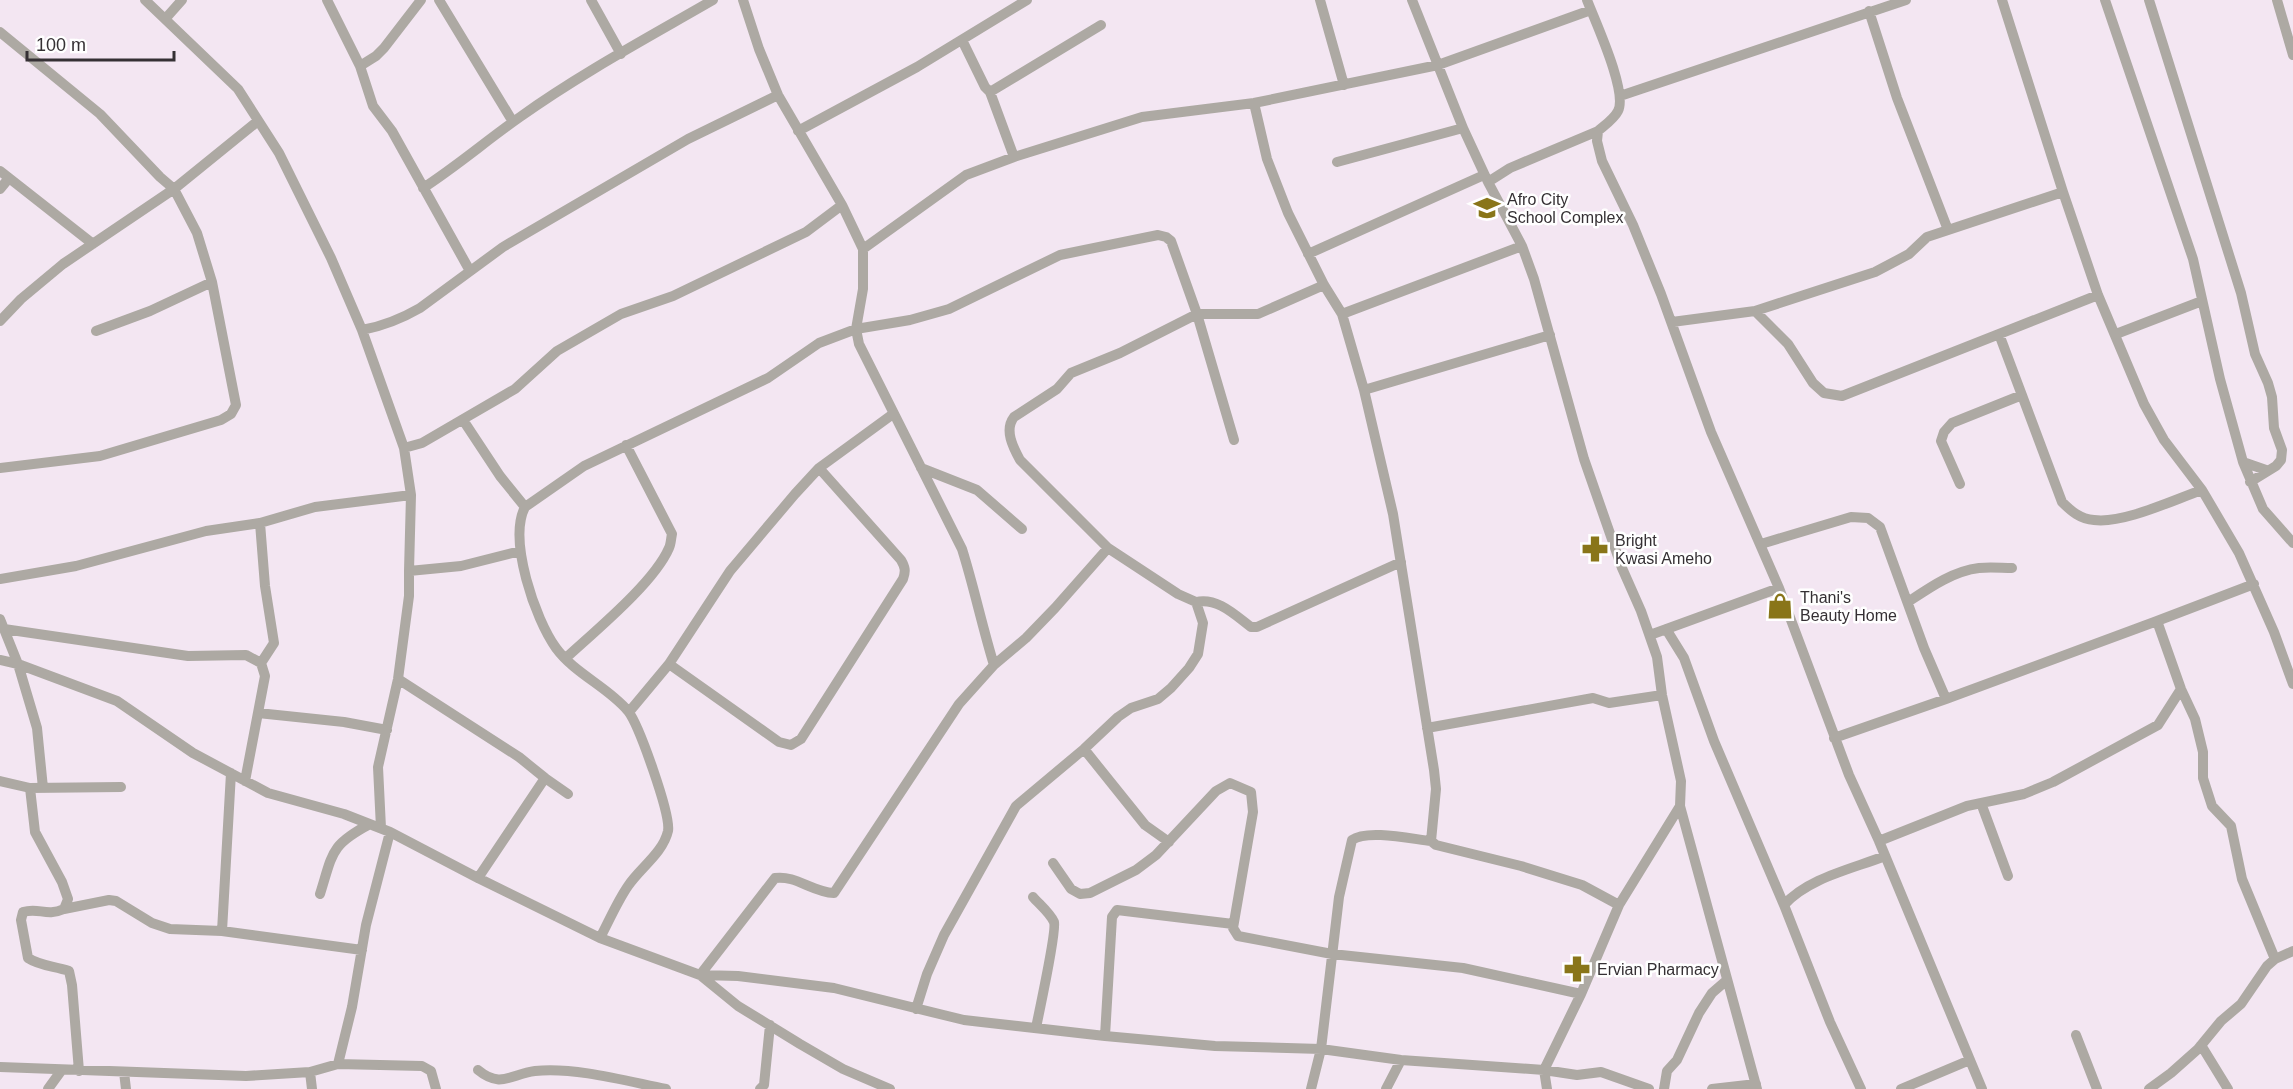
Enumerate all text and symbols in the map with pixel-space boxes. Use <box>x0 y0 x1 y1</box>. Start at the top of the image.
scale bar <box>27 24 174 62</box>
text: 100 m <box>36 35 86 55</box>
place label: Afro City School Complex <box>1507 191 1624 226</box>
school or university icon: Afro City School Complex <box>1472 193 1502 223</box>
place label: Bright Kwasi Ameho <box>1615 532 1712 567</box>
pharmacy icon: Bright Kwasi Ameho <box>1580 534 1610 564</box>
place label: Thani's Beauty Home <box>1800 589 1897 624</box>
shop icon: Thani's Beauty Home <box>1765 591 1795 621</box>
pharmacy icon: Ervian Pharmacy <box>1562 954 1592 984</box>
place label: Ervian Pharmacy <box>1597 961 1719 978</box>

